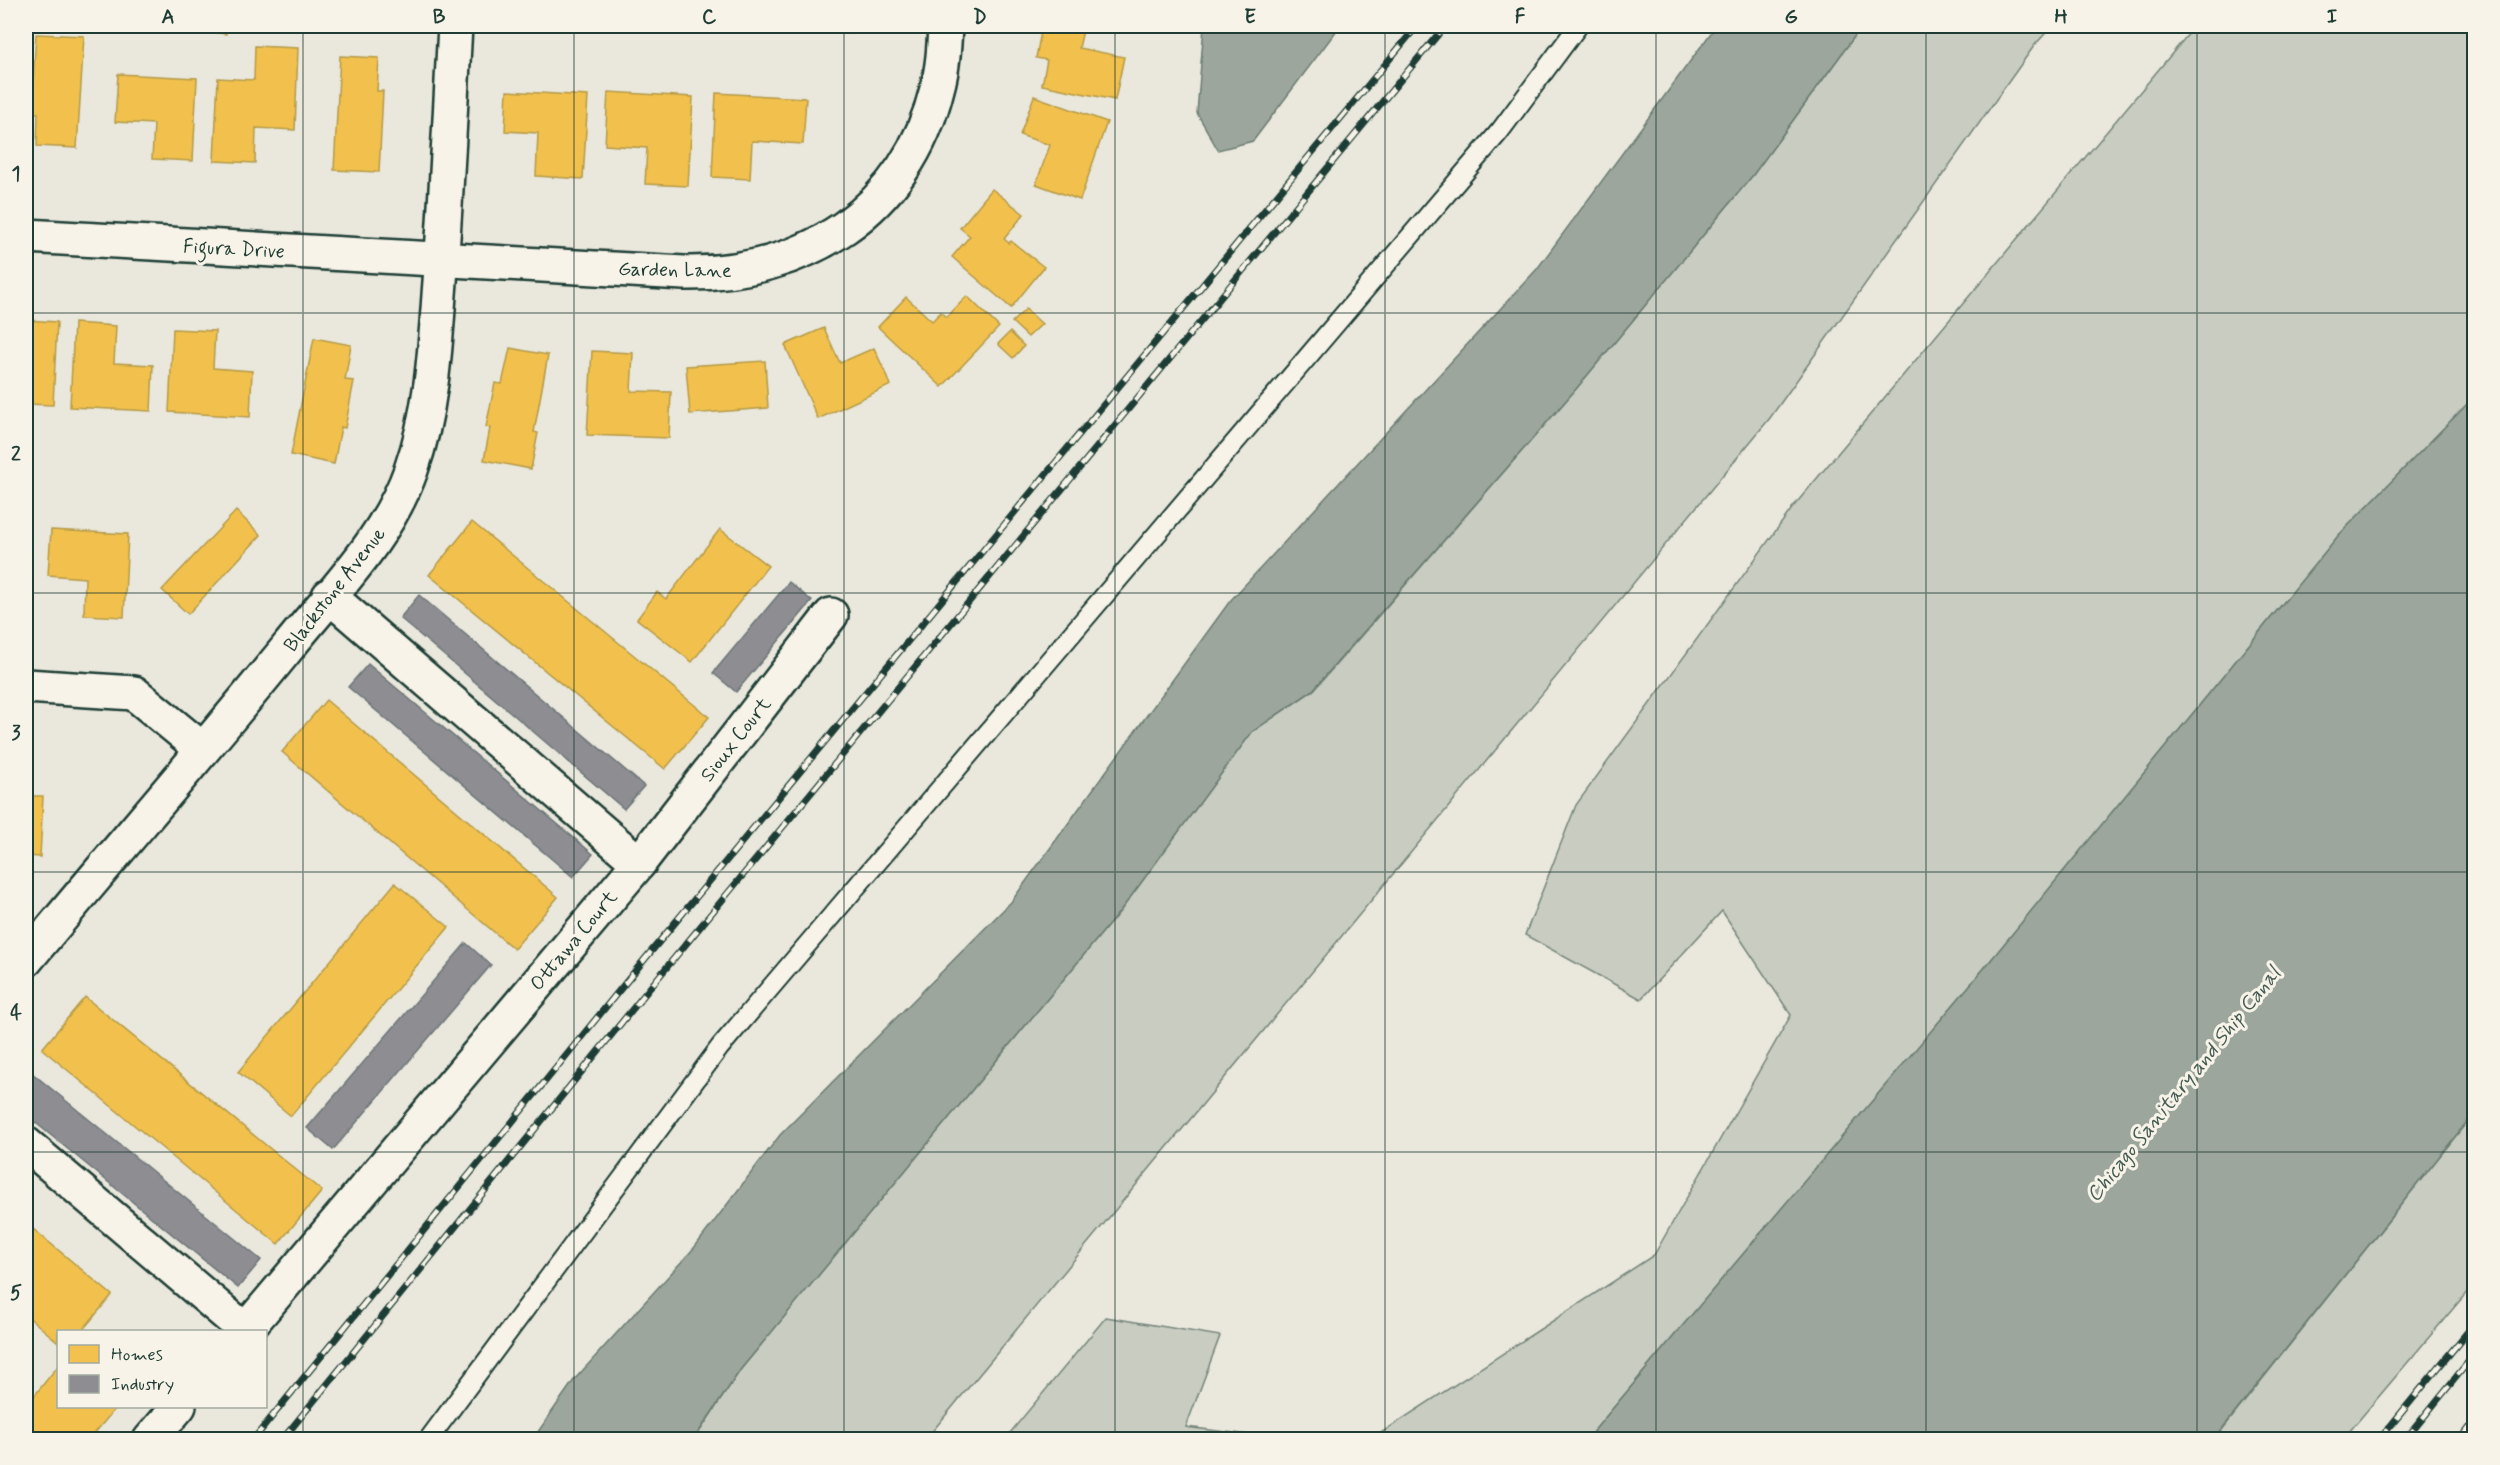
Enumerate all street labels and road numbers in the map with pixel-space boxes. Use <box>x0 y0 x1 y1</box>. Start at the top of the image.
street label: Figura Drive <box>182 233 286 268</box>
street label: Garden Lane <box>618 256 732 285</box>
street label: Blackstone Avenue <box>278 522 392 658</box>
street label: Sioux Court <box>695 692 778 788</box>
street label: Ottawa Court <box>524 885 624 997</box>

